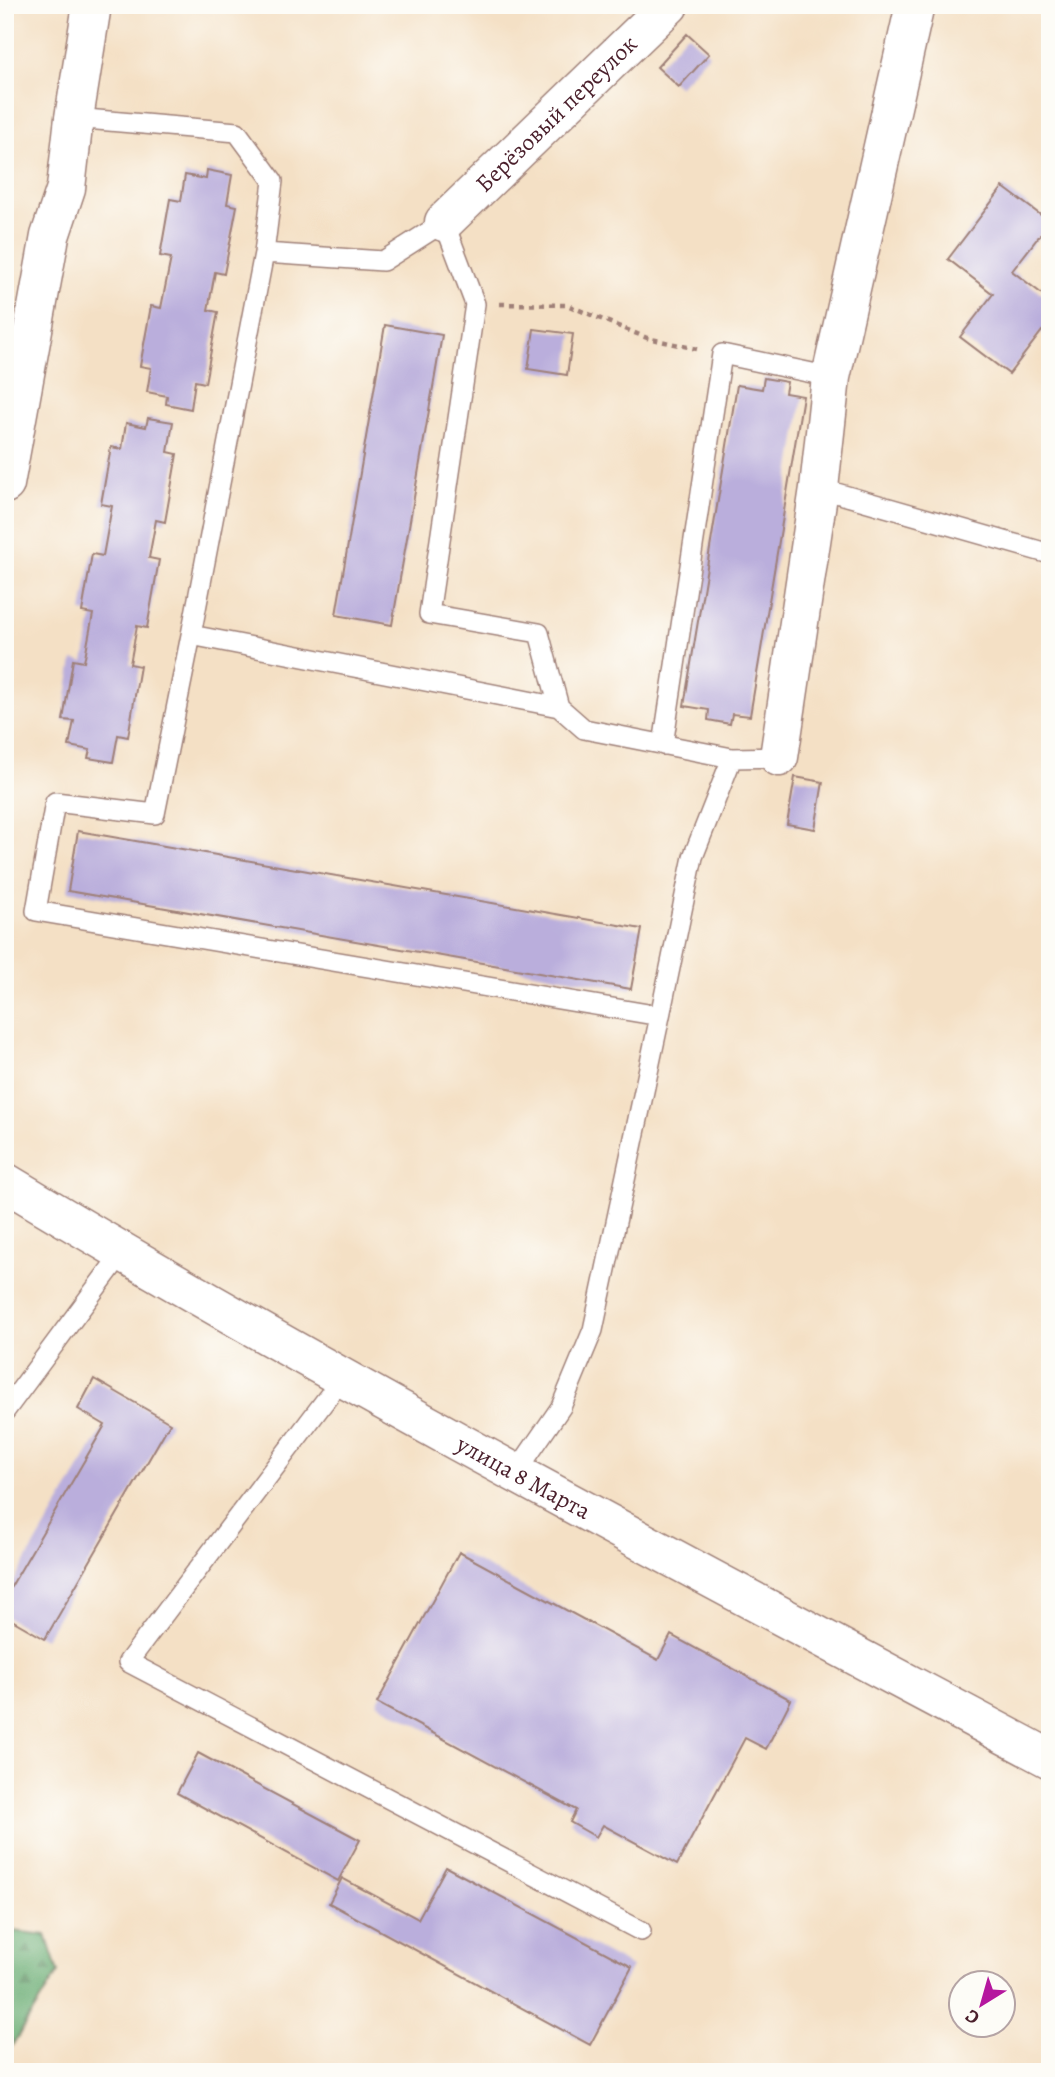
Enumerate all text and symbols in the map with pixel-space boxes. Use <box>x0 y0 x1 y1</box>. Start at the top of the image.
street label: Берёзовый переулок <box>468 28 644 199</box>
street label: улица 8 Марта <box>450 1428 596 1527</box>
north arrow <box>946 1968 1016 2038</box>
text: С <box>960 2003 985 2031</box>

